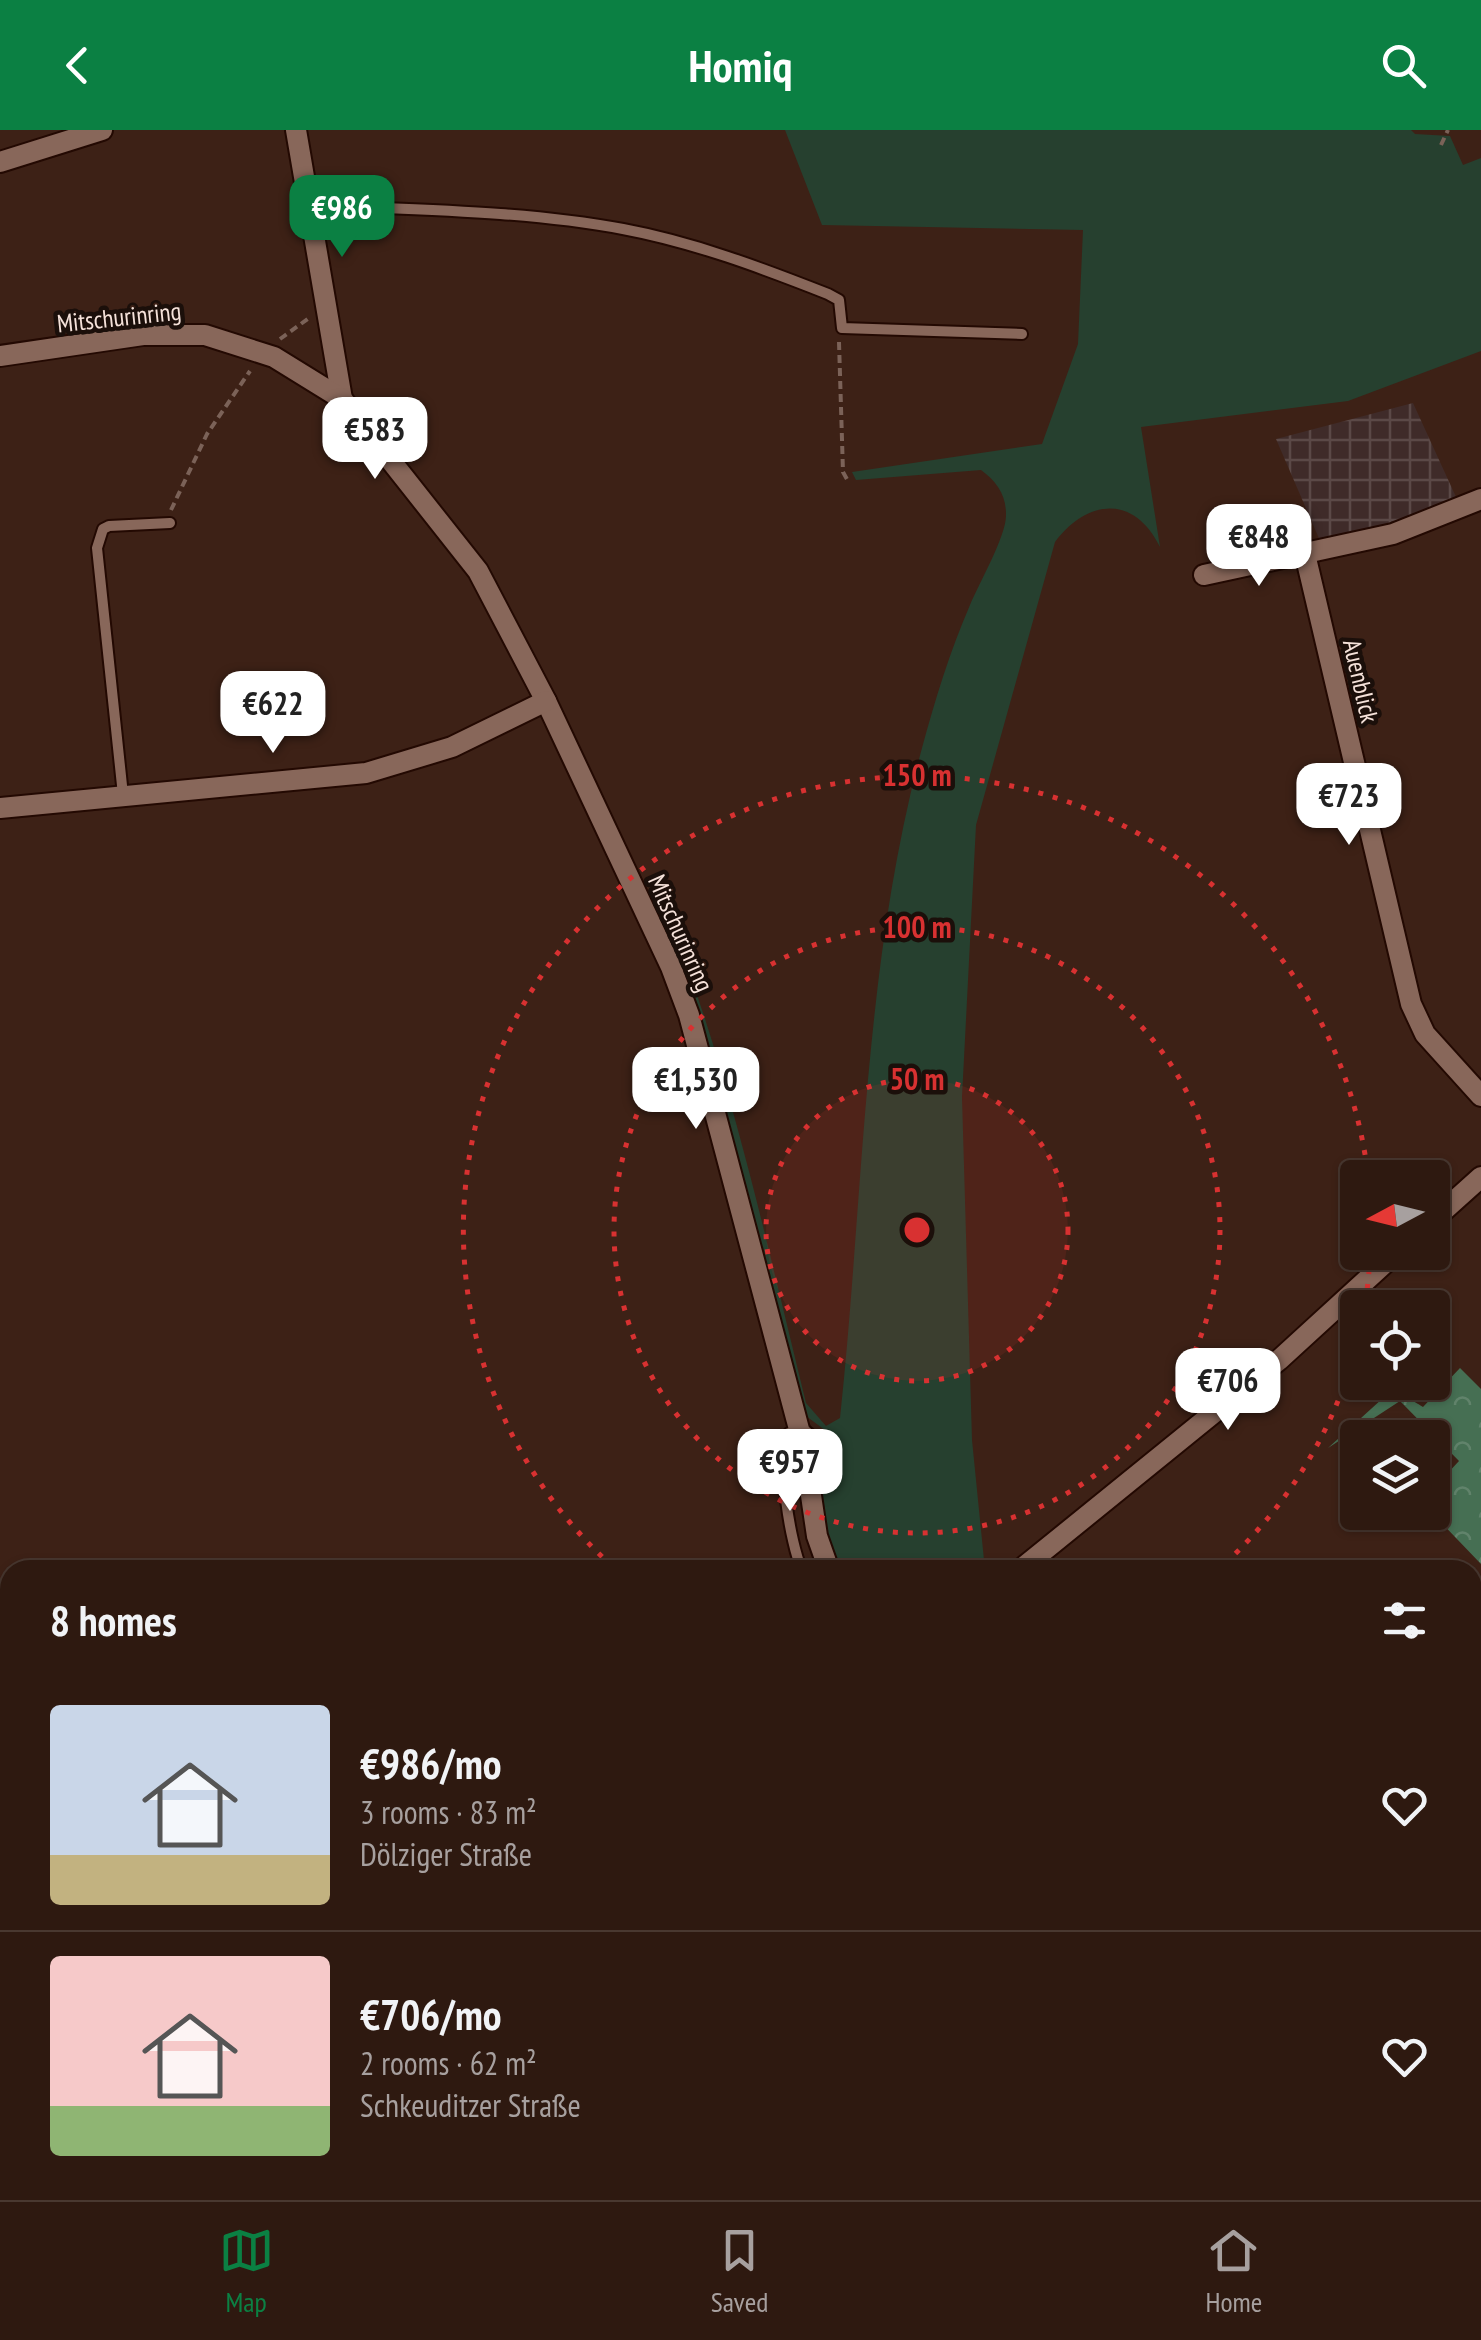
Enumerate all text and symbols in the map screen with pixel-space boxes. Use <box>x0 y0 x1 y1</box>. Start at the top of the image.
text: Homiq <box>689 36 792 94</box>
icon: back <box>50 38 105 93</box>
icon: search <box>1376 38 1431 93</box>
pin: €986 <box>283 175 401 260</box>
text: €986 <box>311 186 373 228</box>
street label: Mitschurinring <box>55 295 183 339</box>
pin: €583 <box>316 397 434 482</box>
text: €583 <box>344 408 406 450</box>
pin: €848 <box>1200 504 1318 589</box>
text: €848 <box>1228 515 1290 557</box>
street label: Auenblick <box>1336 636 1386 726</box>
pin: €622 <box>214 671 332 756</box>
text: €622 <box>242 682 304 724</box>
text: 150 m <box>882 755 952 794</box>
pin: €723 <box>1290 763 1408 848</box>
text: €723 <box>1318 774 1380 816</box>
street label: Mitschurinring <box>641 870 721 996</box>
text: 100 m <box>882 907 952 946</box>
pin: €1,530 <box>615 1047 777 1132</box>
text: €1,530 <box>654 1058 738 1100</box>
text: 50 m <box>890 1059 944 1098</box>
north arrow <box>1340 1160 1450 1270</box>
map controls <box>1340 1160 1450 1530</box>
centre of rings <box>899 1212 935 1248</box>
button: locate <box>1340 1290 1450 1400</box>
pin: €706 <box>1169 1348 1287 1433</box>
text: €706 <box>1197 1359 1259 1401</box>
button: layers <box>1340 1420 1450 1530</box>
pin: €957 <box>731 1429 849 1514</box>
text: €957 <box>759 1440 821 1482</box>
text: 8 homes <box>50 1593 177 1648</box>
icon: filters <box>1377 1593 1432 1648</box>
text: €986/mo <box>360 1736 502 1791</box>
icon: home <box>130 1745 250 1865</box>
icon: heart <box>1377 1778 1432 1833</box>
text: 3 rooms · 83 m² <box>360 1791 537 1833</box>
text: Dölziger Straße <box>360 1833 532 1875</box>
text: €706/mo <box>360 1987 502 2042</box>
icon: home <box>130 1996 250 2116</box>
icon: heart <box>1377 2029 1432 2084</box>
text: 2 rooms · 62 m² <box>360 2042 537 2084</box>
text: Schkeuditzer Straße <box>360 2084 581 2126</box>
tab: Map <box>219 2223 274 2320</box>
tab: Saved <box>711 2223 768 2320</box>
tab: Home <box>1206 2223 1262 2320</box>

